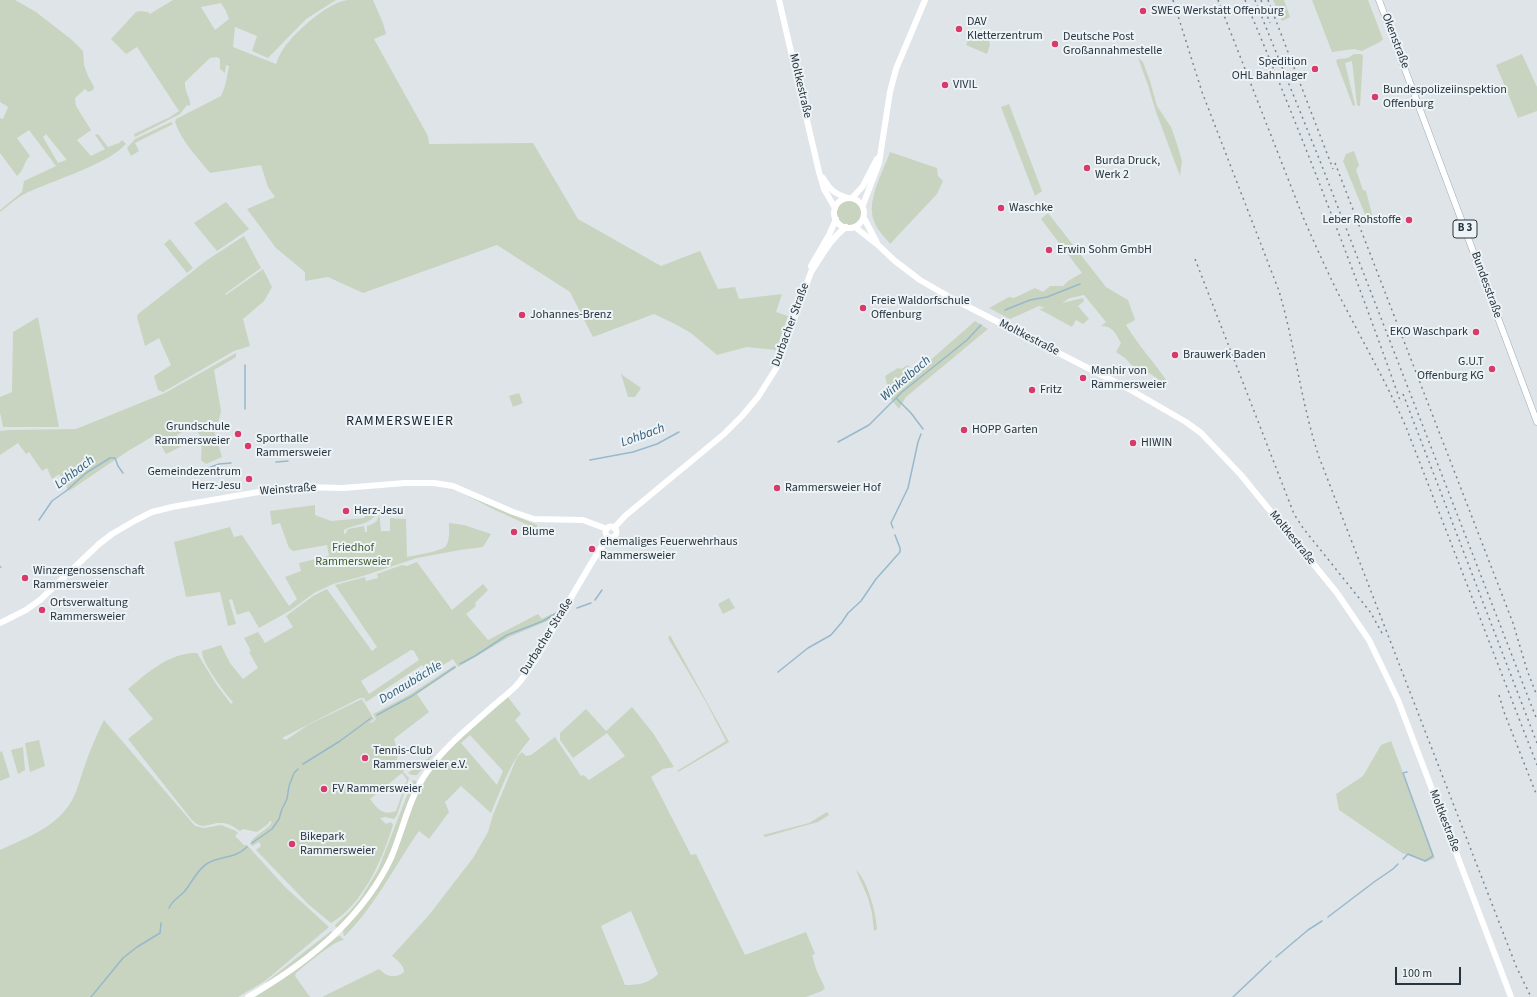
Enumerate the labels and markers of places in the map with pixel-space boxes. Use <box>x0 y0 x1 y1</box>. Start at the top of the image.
place label: SWEG Werkstatt Offenburg <box>1151 4 1284 18</box>
marker: SWEG Werkstatt Offenburg <box>1138 6 1148 16</box>
place label: DAV Kletterzentrum <box>967 15 1043 43</box>
marker: DAV Kletterzentrum <box>954 24 964 34</box>
place label: Deutsche Post Großannahmestelle <box>1063 30 1162 58</box>
marker: Deutsche Post Großannahmestelle <box>1050 39 1060 49</box>
place label: Spedition OHL Bahnlager <box>1232 55 1307 83</box>
marker: Spedition OHL Bahnlager <box>1310 64 1320 74</box>
place label: VIVIL <box>953 78 978 92</box>
marker: VIVIL <box>940 80 950 90</box>
place label: Bundespolizeiinspektion Offenburg <box>1383 83 1507 111</box>
marker: Bundespolizeiinspektion Offenburg <box>1370 92 1380 102</box>
place label: Burda Druck, Werk 2 <box>1095 154 1160 182</box>
marker: Burda Druck, Werk 2 <box>1082 163 1092 173</box>
place label: Waschke <box>1009 201 1053 215</box>
marker: Waschke <box>996 203 1006 213</box>
place label: Leber Rohstoffe <box>1323 213 1401 227</box>
marker: Leber Rohstoffe <box>1404 215 1414 225</box>
place label: Erwin Sohm GmbH <box>1057 243 1152 257</box>
marker: Erwin Sohm GmbH <box>1044 245 1054 255</box>
place label: Freie Waldorfschule Offenburg <box>871 294 970 322</box>
marker: Freie Waldorfschule Offenburg <box>858 303 868 313</box>
place label: Johannes-Brenz <box>530 308 612 322</box>
marker: Johannes-Brenz <box>517 310 527 320</box>
place label: EKO Waschpark <box>1390 325 1468 339</box>
marker: EKO Waschpark <box>1471 327 1481 337</box>
place label: Brauwerk Baden <box>1183 348 1266 362</box>
marker: Brauwerk Baden <box>1170 350 1180 360</box>
place label: G.U.T Offenburg KG <box>1417 355 1484 383</box>
place label: Menhir von Rammersweier <box>1091 364 1166 392</box>
marker: G.U.T Offenburg KG <box>1487 364 1497 374</box>
marker: Menhir von Rammersweier <box>1078 373 1088 383</box>
place label: Fritz <box>1040 383 1062 397</box>
marker: Fritz <box>1027 385 1037 395</box>
place label: Grundschule Rammersweier <box>155 420 230 448</box>
place label: HOPP Garten <box>972 423 1038 437</box>
marker: HOPP Garten <box>959 425 969 435</box>
marker: Grundschule Rammersweier <box>233 429 243 439</box>
place label: Sporthalle Rammersweier <box>256 432 331 460</box>
place label: HIWIN <box>1141 436 1172 450</box>
marker: HIWIN <box>1128 438 1138 448</box>
marker: Sporthalle Rammersweier <box>243 441 253 451</box>
place label: Gemeindezentrum Herz-Jesu <box>147 465 241 493</box>
marker: Gemeindezentrum Herz-Jesu <box>244 474 254 484</box>
place label: Rammersweier Hof <box>785 481 881 495</box>
marker: Rammersweier Hof <box>772 483 782 493</box>
place label: Herz-Jesu <box>354 504 404 518</box>
marker: Herz-Jesu <box>341 506 351 516</box>
place label: Blume <box>522 525 555 539</box>
marker: Blume <box>509 527 519 537</box>
place label: ehemaliges Feuerwehrhaus Rammersweier <box>600 535 738 563</box>
marker: ehemaliges Feuerwehrhaus Rammersweier <box>587 544 597 554</box>
place label: Winzergenossenschaft Rammersweier <box>33 564 145 592</box>
marker: Winzergenossenschaft Rammersweier <box>20 573 30 583</box>
place label: Ortsverwaltung Rammersweier <box>50 596 128 624</box>
marker: Ortsverwaltung Rammersweier <box>37 605 47 615</box>
place label: Tennis-Club Rammersweier e.V. <box>373 744 467 772</box>
marker: Tennis-Club Rammersweier e.V. <box>360 753 370 763</box>
place label: FV Rammersweier <box>332 782 422 796</box>
marker: FV Rammersweier <box>319 784 329 794</box>
place label: Bikepark Rammersweier <box>300 830 375 858</box>
marker: Bikepark Rammersweier <box>287 839 297 849</box>

